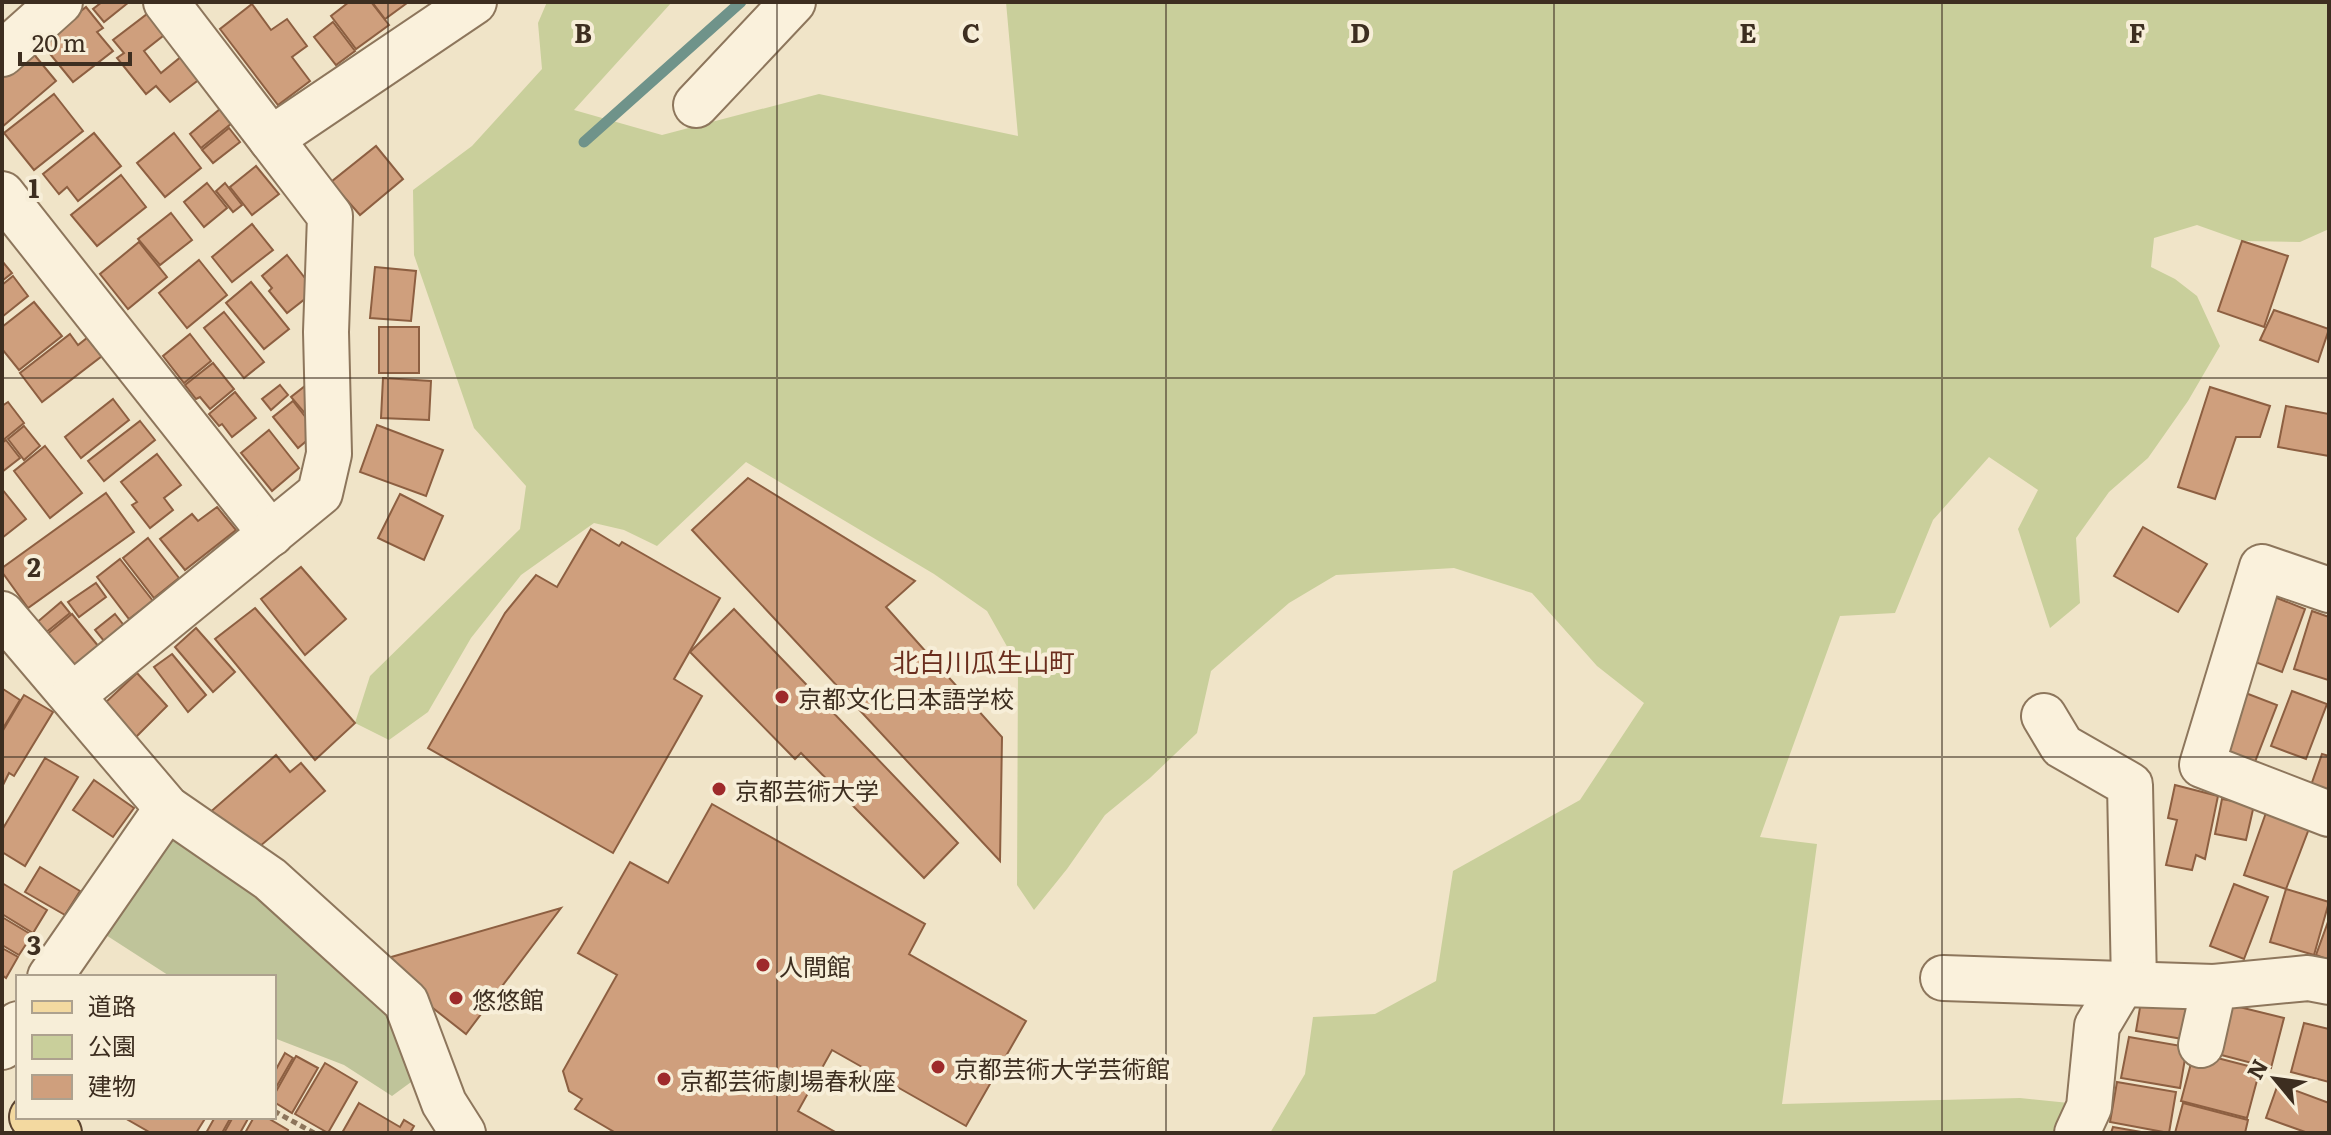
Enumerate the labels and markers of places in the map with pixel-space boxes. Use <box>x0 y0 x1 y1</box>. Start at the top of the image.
place label: 京都文化日本語学校 <box>798 680 1014 715</box>
marker: 京都文化日本語学校 <box>773 688 791 706</box>
place label: 京都芸術大学 <box>735 772 879 807</box>
marker: 京都芸術大学 <box>710 780 728 798</box>
place label: 人間館 <box>779 948 851 983</box>
marker: 人間館 <box>754 956 772 974</box>
place label: 悠悠館 <box>472 981 544 1016</box>
marker: 悠悠館 <box>447 989 465 1007</box>
place label: 京都芸術大学芸術館 <box>954 1050 1170 1085</box>
marker: 京都芸術大学芸術館 <box>929 1058 947 1076</box>
place label: 京都芸術劇場春秋座 <box>680 1062 896 1097</box>
marker: 京都芸術劇場春秋座 <box>655 1070 673 1088</box>

